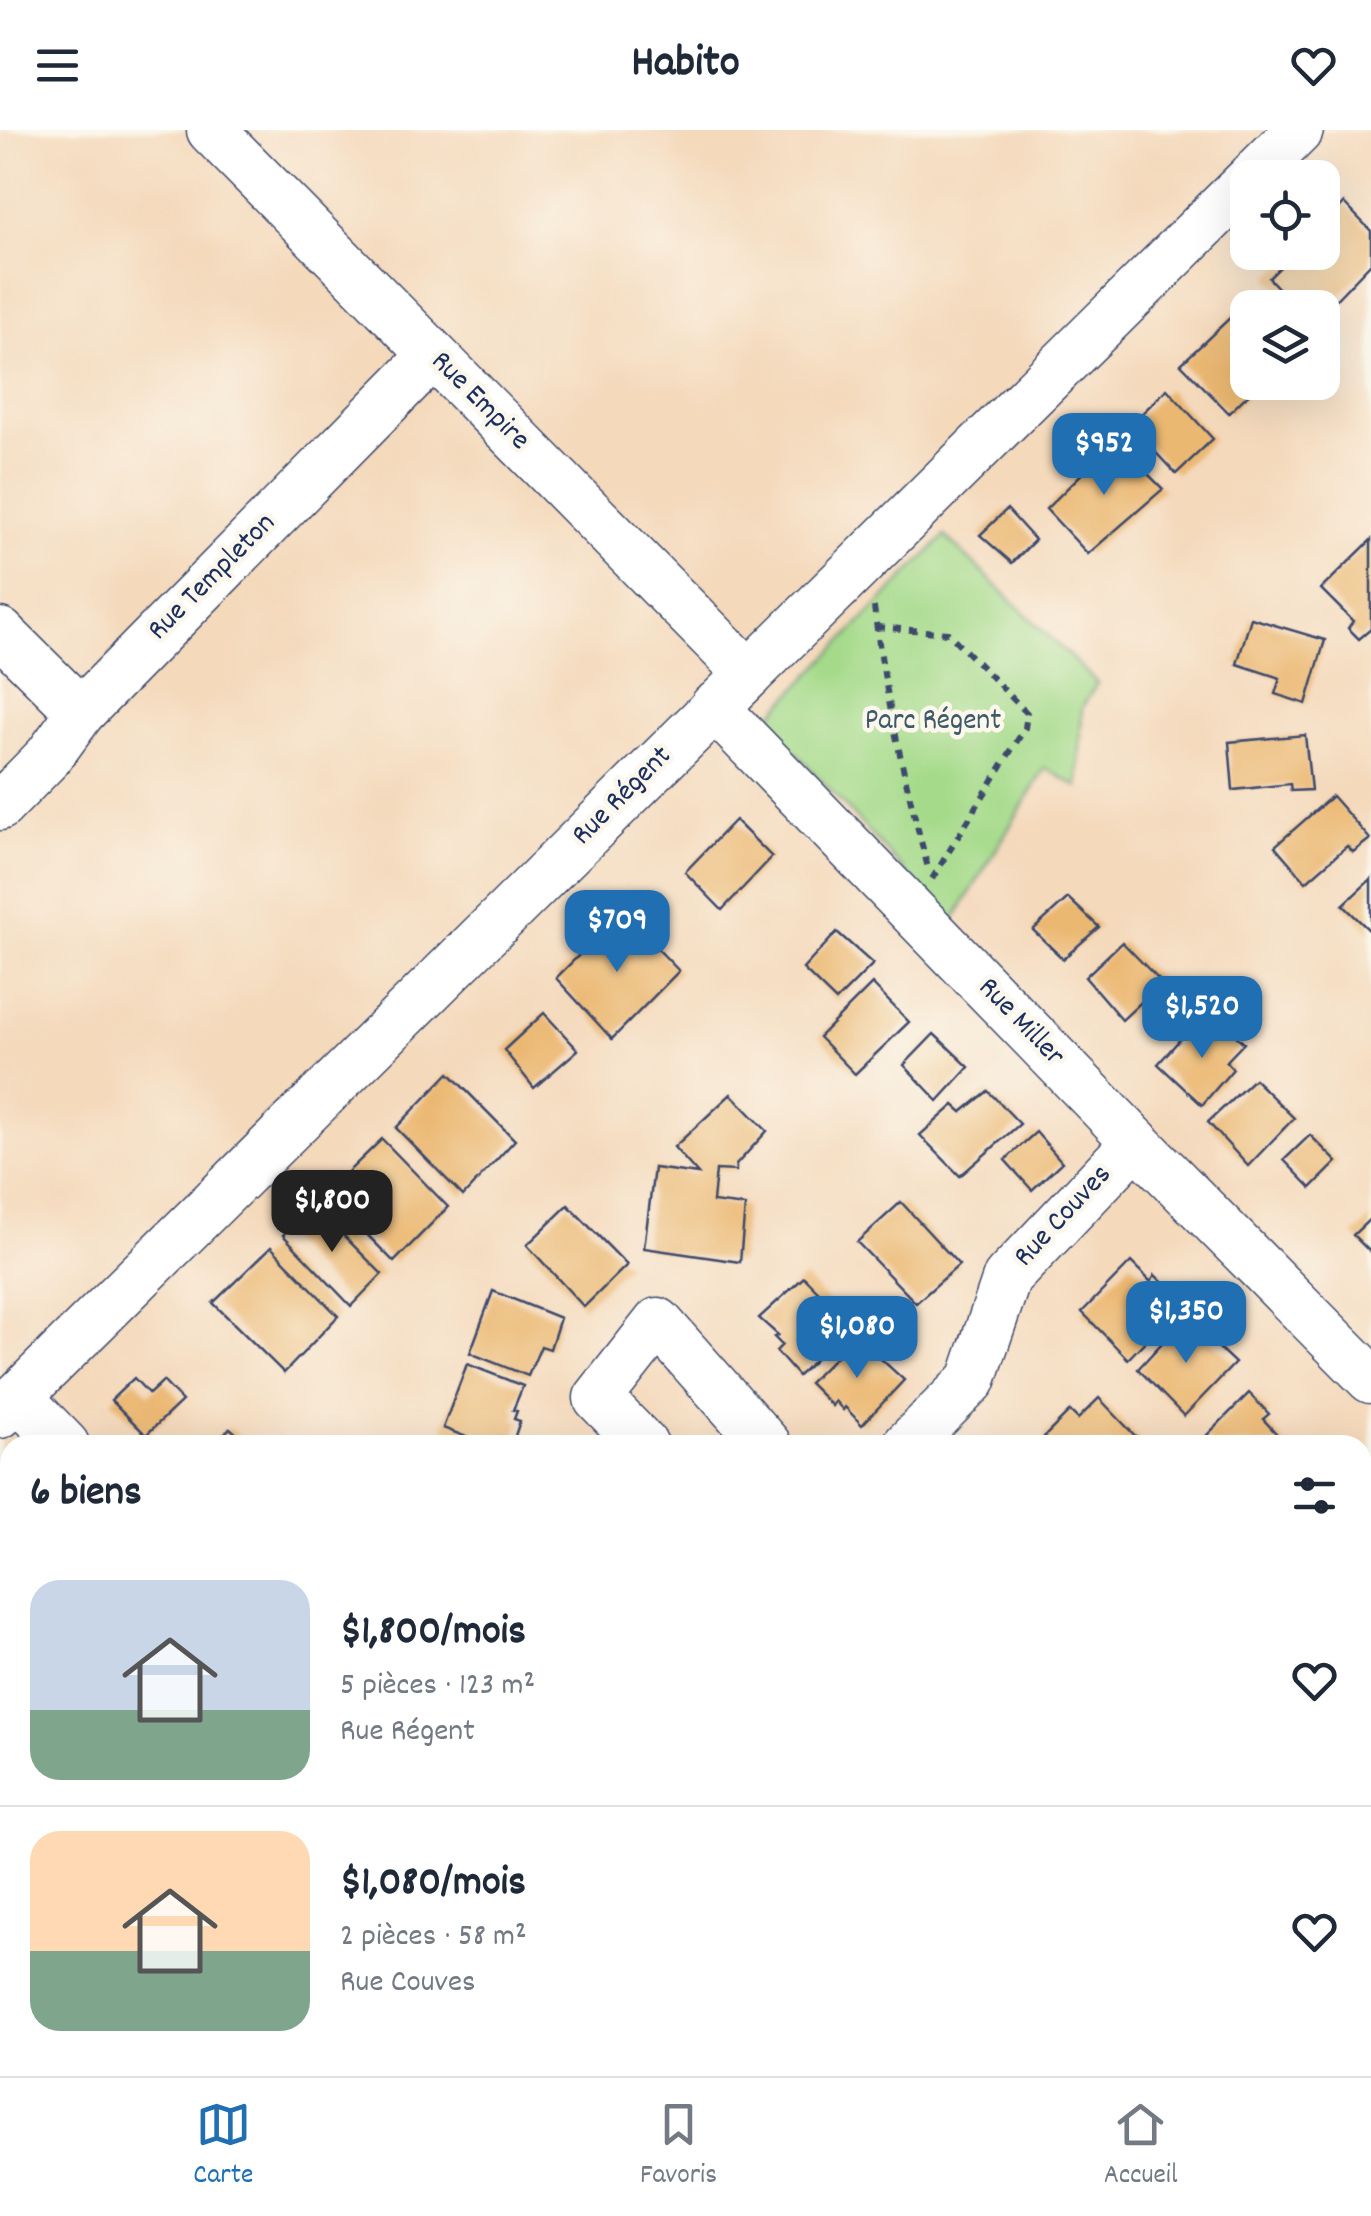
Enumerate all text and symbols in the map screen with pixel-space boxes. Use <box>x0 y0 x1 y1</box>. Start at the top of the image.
text: Habito <box>631 33 740 97</box>
icon: menu <box>30 38 85 93</box>
icon: heart <box>1286 38 1341 93</box>
map controls <box>1230 160 1340 400</box>
button: locate <box>1230 160 1340 270</box>
button: layers <box>1230 290 1340 400</box>
street label: Rue Empire <box>419 342 539 462</box>
pin: $952 <box>1045 413 1163 498</box>
text: $952 <box>1074 422 1134 468</box>
street label: Rue Templeton <box>139 504 287 652</box>
park label: Parc Régent <box>865 701 1001 744</box>
street label: Rue Régent <box>563 737 683 857</box>
pin: $709 <box>558 890 676 975</box>
text: $709 <box>587 899 647 945</box>
street label: Rue Miller <box>967 969 1073 1077</box>
pin: $1,520 <box>1121 976 1283 1061</box>
text: $1,520 <box>1164 985 1240 1031</box>
street label: Rue Couves <box>1005 1156 1123 1278</box>
pin: $1,800 <box>251 1170 413 1255</box>
text: $1,800 <box>293 1179 371 1225</box>
pin: $1,350 <box>1105 1281 1267 1366</box>
text: $1,350 <box>1148 1290 1224 1336</box>
pin: $1,080 <box>776 1296 938 1381</box>
text: $1,080 <box>818 1305 896 1351</box>
text: 6 biens <box>30 1465 142 1525</box>
icon: filters <box>1287 1468 1342 1523</box>
text: $1,800/mois <box>340 1604 526 1664</box>
icon: home <box>110 1620 230 1740</box>
icon: heart <box>1287 1653 1342 1708</box>
text: 5 pièces · 123 m² <box>340 1664 535 1710</box>
text: Rue Régent <box>340 1710 475 1756</box>
text: $1,080/mois <box>340 1855 526 1915</box>
icon: home <box>110 1871 230 1991</box>
icon: heart <box>1287 1904 1342 1959</box>
text: 2 pièces · 58 m² <box>340 1915 527 1961</box>
text: Rue Couves <box>340 1961 476 2007</box>
tab: Carte <box>193 2097 253 2197</box>
tab: Favoris <box>640 2097 717 2197</box>
tab: Accueil <box>1104 2097 1178 2197</box>

